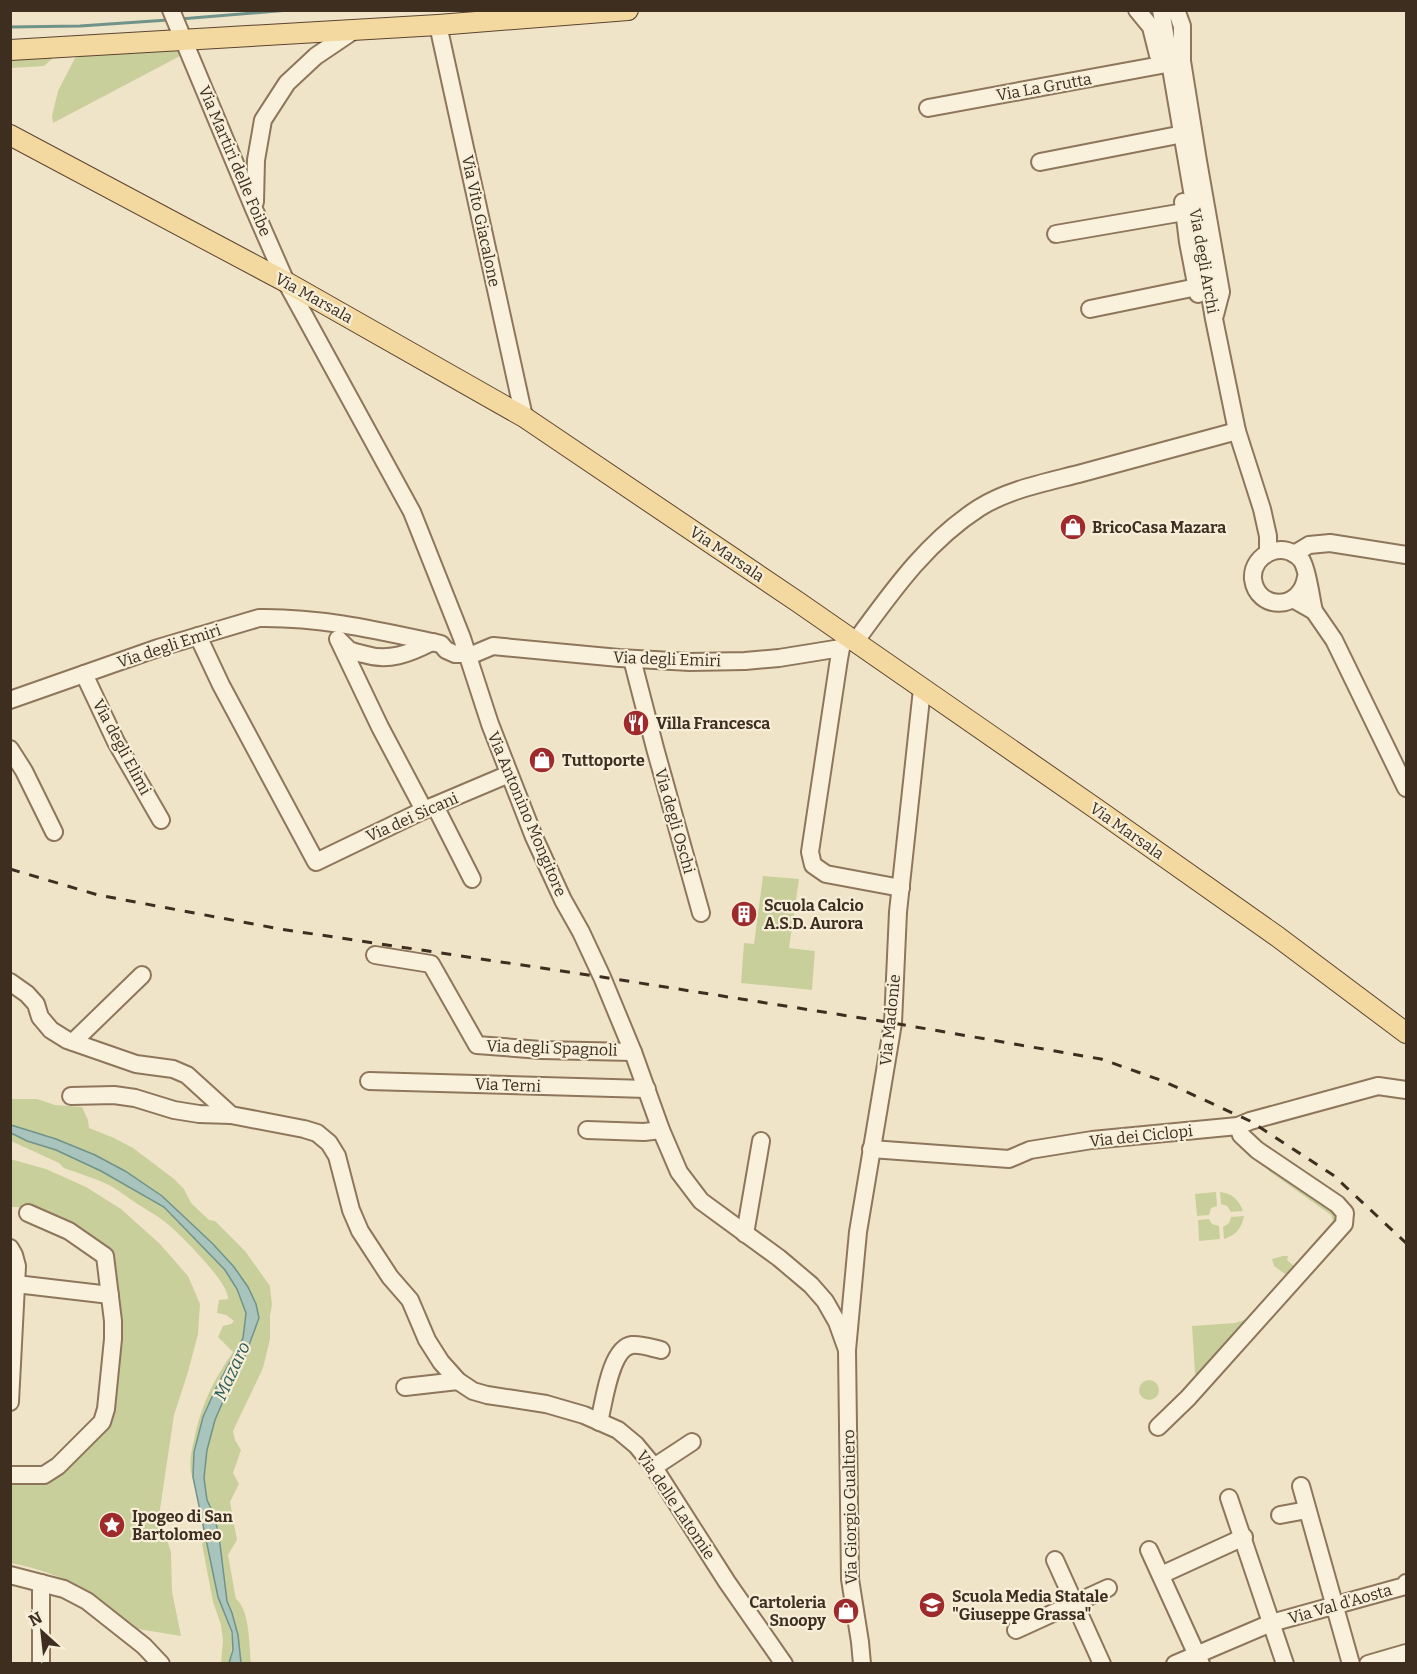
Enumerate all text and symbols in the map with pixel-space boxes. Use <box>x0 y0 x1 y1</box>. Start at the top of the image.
street label: Via La Grutta <box>995 69 1093 105</box>
street label: Via Martiri delle Foibe <box>195 83 275 239</box>
street label: Via Vito Giacalone <box>458 153 504 289</box>
street label: Via degli Archi <box>1185 207 1223 315</box>
street label: Via Marsala <box>272 269 356 327</box>
shop icon: BricoCasa Mazara <box>1058 512 1088 542</box>
place label: BricoCasa Mazara <box>1092 518 1226 537</box>
street label: Via Marsala <box>686 522 768 586</box>
street label: Via degli Emiri <box>115 620 223 672</box>
street label: Via degli Emiri <box>613 648 721 670</box>
street label: Via degli Elimi <box>89 696 155 798</box>
restaurant icon: Villa Francesca <box>621 708 651 738</box>
place label: Villa Francesca <box>656 714 770 733</box>
street label: Via Antonino Mongitore <box>484 729 570 899</box>
shop icon: Tuttoporte <box>527 745 557 775</box>
place label: Tuttoporte <box>562 751 645 770</box>
street label: Via degli Oschi <box>651 766 699 876</box>
street label: Via dei Sicani <box>363 788 461 846</box>
street label: Via Marsala <box>1086 799 1168 864</box>
place label: Scuola Calcio A.S.D. Aurora <box>764 896 864 933</box>
building icon: Scuola Calcio A.S.D. Aurora <box>729 899 759 929</box>
street label: Via Madonie <box>876 973 904 1067</box>
street label: Via degli Spagnoli <box>486 1036 618 1060</box>
street label: Via Terni <box>475 1074 542 1096</box>
street label: Via dei Ciclopi <box>1088 1121 1194 1151</box>
water label: Mazaro <box>209 1338 255 1404</box>
street label: Via Giorgio Gualtiero <box>839 1429 861 1585</box>
street label: Via delle Latomie <box>633 1447 719 1563</box>
place label: Ipogeo di San Bartolomeo <box>132 1507 234 1544</box>
place icon: Ipogeo di San Bartolomeo <box>97 1510 127 1540</box>
street label: Via Val d'Aosta <box>1286 1580 1394 1628</box>
place label: Scuola Media Statale "Giuseppe Grassa" <box>952 1587 1108 1624</box>
school or university icon: Scuola Media Statale "Giuseppe Grassa" <box>917 1590 947 1620</box>
place label: Cartoleria Snoopy <box>749 1593 826 1630</box>
shop icon: Cartoleria Snoopy <box>831 1596 861 1626</box>
north arrow <box>12 1602 72 1662</box>
text: N <box>26 1608 45 1630</box>

